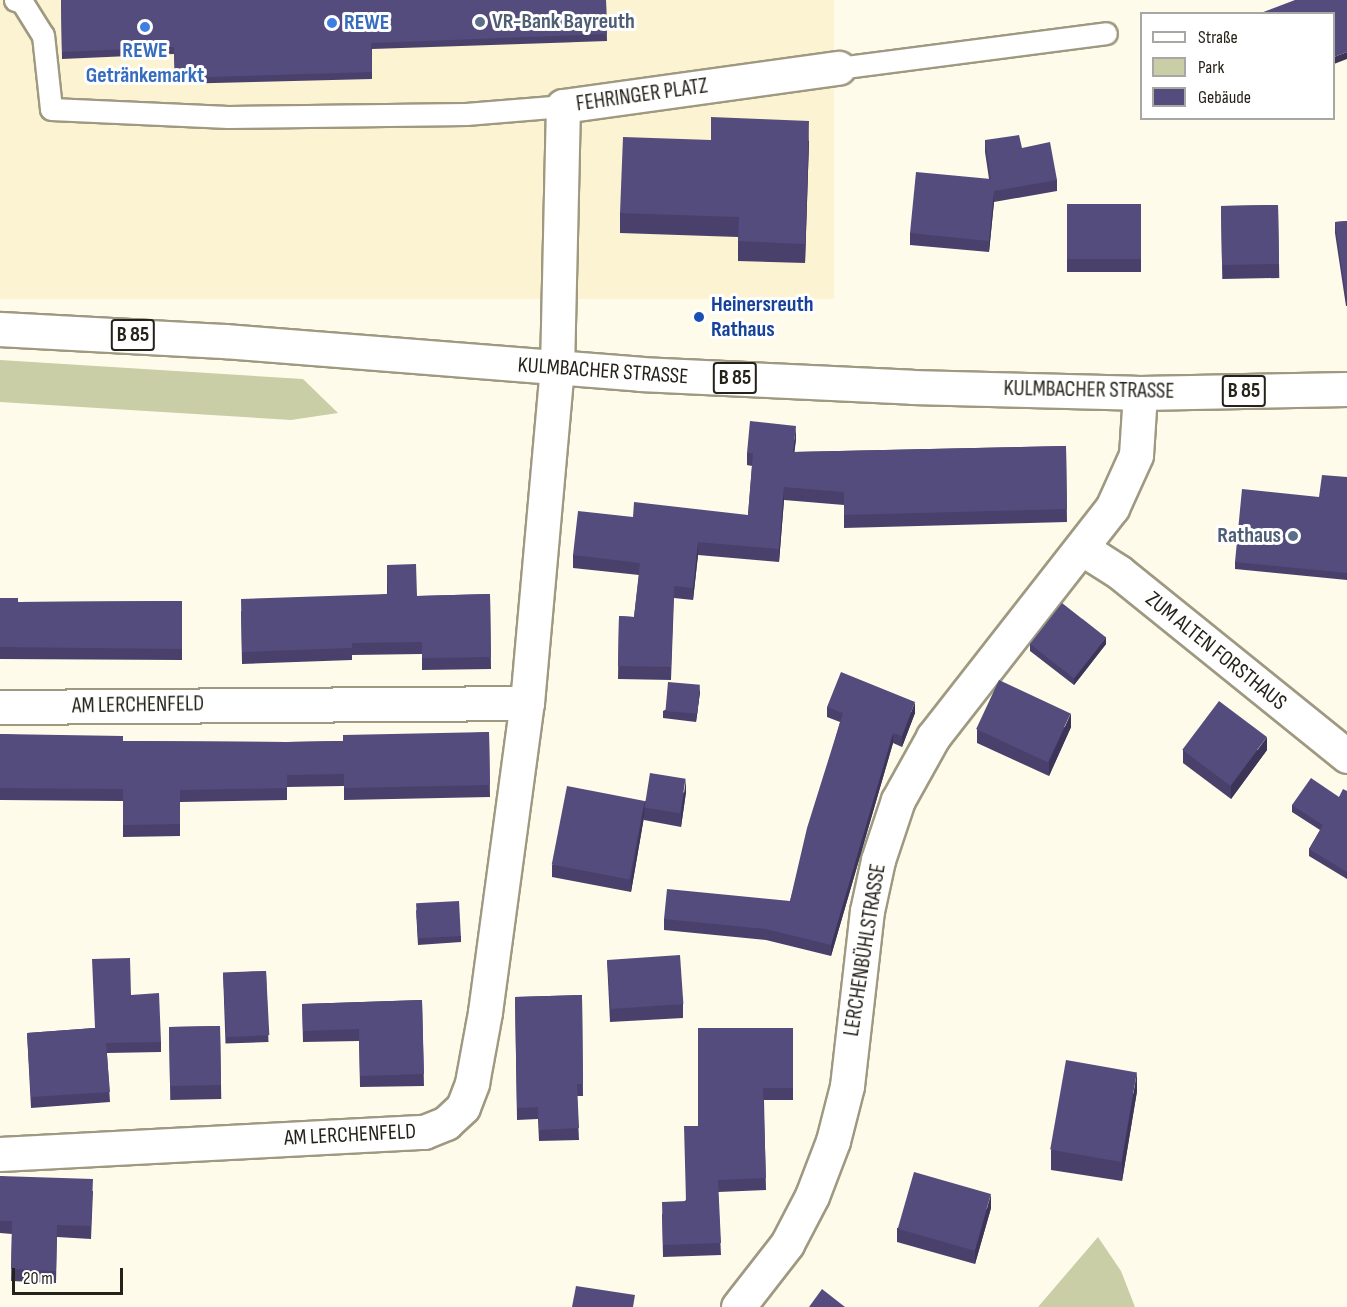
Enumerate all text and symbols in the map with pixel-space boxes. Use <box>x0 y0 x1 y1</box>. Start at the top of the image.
place label: VR-Bank Bayreuth <box>492 9 635 35</box>
place label: REWE <box>344 10 389 36</box>
legend <box>1140 12 1335 120</box>
marker: VR-Bank Bayreuth <box>473 15 487 29</box>
marker: REWE <box>325 16 339 30</box>
marker: REWE Getränkemarkt <box>138 20 152 34</box>
text: Straße <box>1198 27 1238 48</box>
place label: REWE Getränkemarkt <box>86 37 204 88</box>
text: Park <box>1198 57 1224 78</box>
street label: FEHRINGER PLATZ <box>574 73 710 117</box>
text: Gebäude <box>1198 87 1251 108</box>
place label: Heinersreuth Rathaus <box>711 291 813 342</box>
marker: Heinersreuth Rathaus <box>692 310 706 324</box>
road number: B 85 <box>110 317 156 353</box>
street label: KULMBACHER STRASSE <box>517 352 689 390</box>
road number: B 85 <box>712 360 758 396</box>
road number: B 85 <box>1222 373 1266 409</box>
street label: KULMBACHER STRASSE <box>1003 375 1175 405</box>
place label: Rathaus <box>1217 523 1281 549</box>
marker: Rathaus <box>1286 529 1300 543</box>
street label: ZUM ALTEN FORSTHAUS <box>1140 586 1292 716</box>
street label: AM LERCHENFELD <box>72 691 204 719</box>
street label: LERCHENBÜHLSTRASSE <box>838 862 892 1038</box>
street label: AM LERCHENFELD <box>283 1118 417 1152</box>
scale bar <box>15 1256 126 1294</box>
text: 20 m <box>23 1268 53 1289</box>

